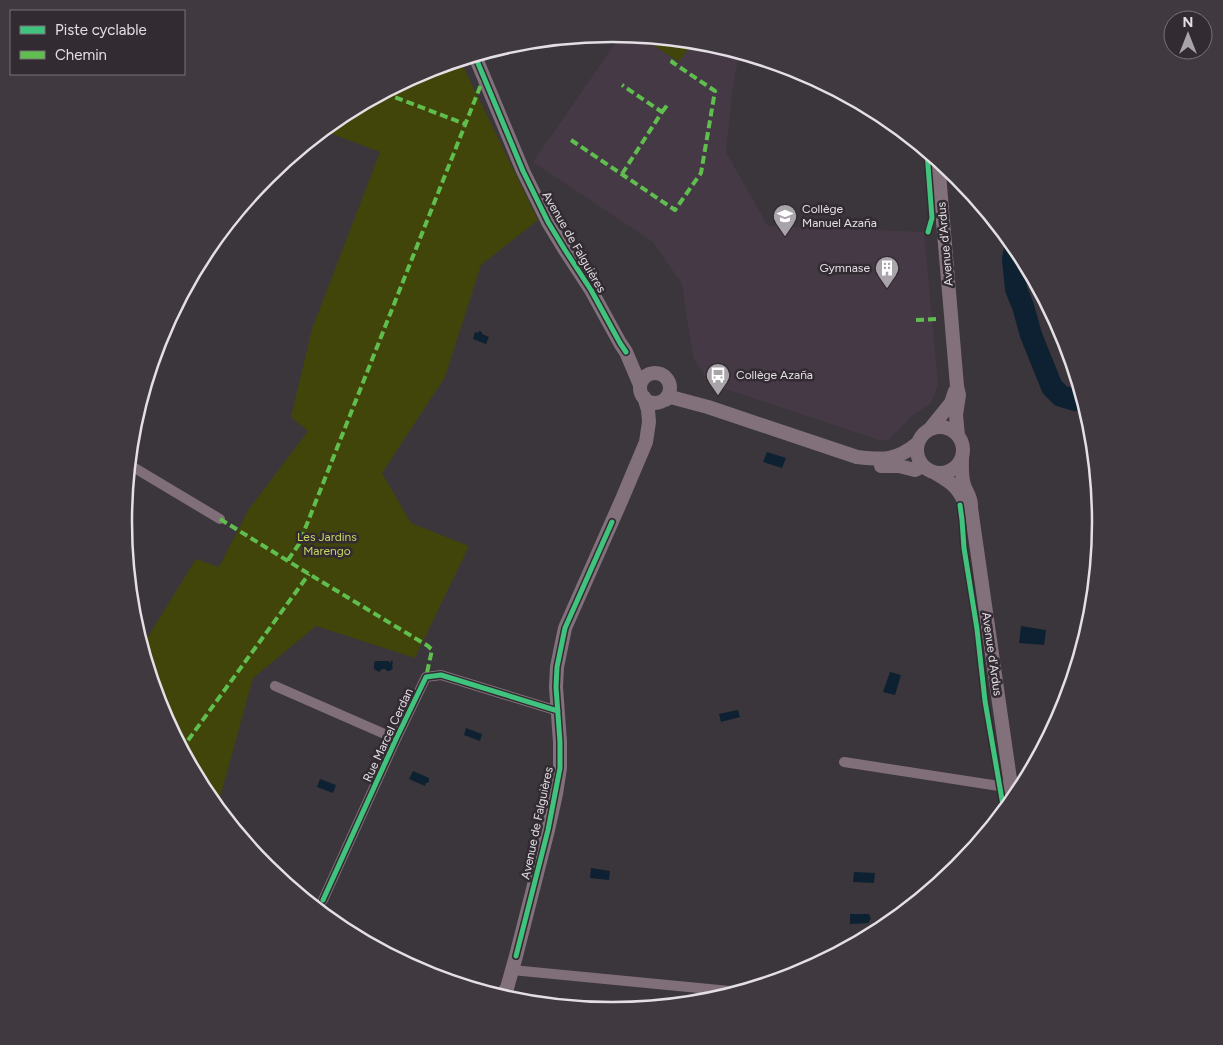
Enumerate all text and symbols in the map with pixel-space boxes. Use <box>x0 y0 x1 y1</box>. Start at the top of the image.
legend <box>10 10 185 75</box>
north arrow <box>1163 10 1213 60</box>
text: N <box>1183 14 1193 31</box>
text: Piste cyclable <box>55 21 147 39</box>
text: Chemin <box>55 46 107 64</box>
street label: Avenue de Falguières <box>539 189 609 295</box>
street label: Avenue d'Ardus <box>934 201 956 287</box>
place label: Collège Manuel Azaña <box>802 202 877 230</box>
school or university icon: Collège Manuel Azaña <box>772 203 798 237</box>
building icon: Gymnase <box>874 255 900 289</box>
place label: Gymnase <box>819 261 870 275</box>
bus stop icon: Collège Azaña <box>705 362 731 396</box>
place label: Collège Azaña <box>736 368 813 382</box>
park label: Les Jardins Marengo <box>297 530 357 558</box>
street label: Avenue d'Ardus <box>979 611 1005 697</box>
street label: Rue Marcel Cerdan <box>360 686 416 784</box>
street label: Avenue de Falguières <box>518 765 556 881</box>

